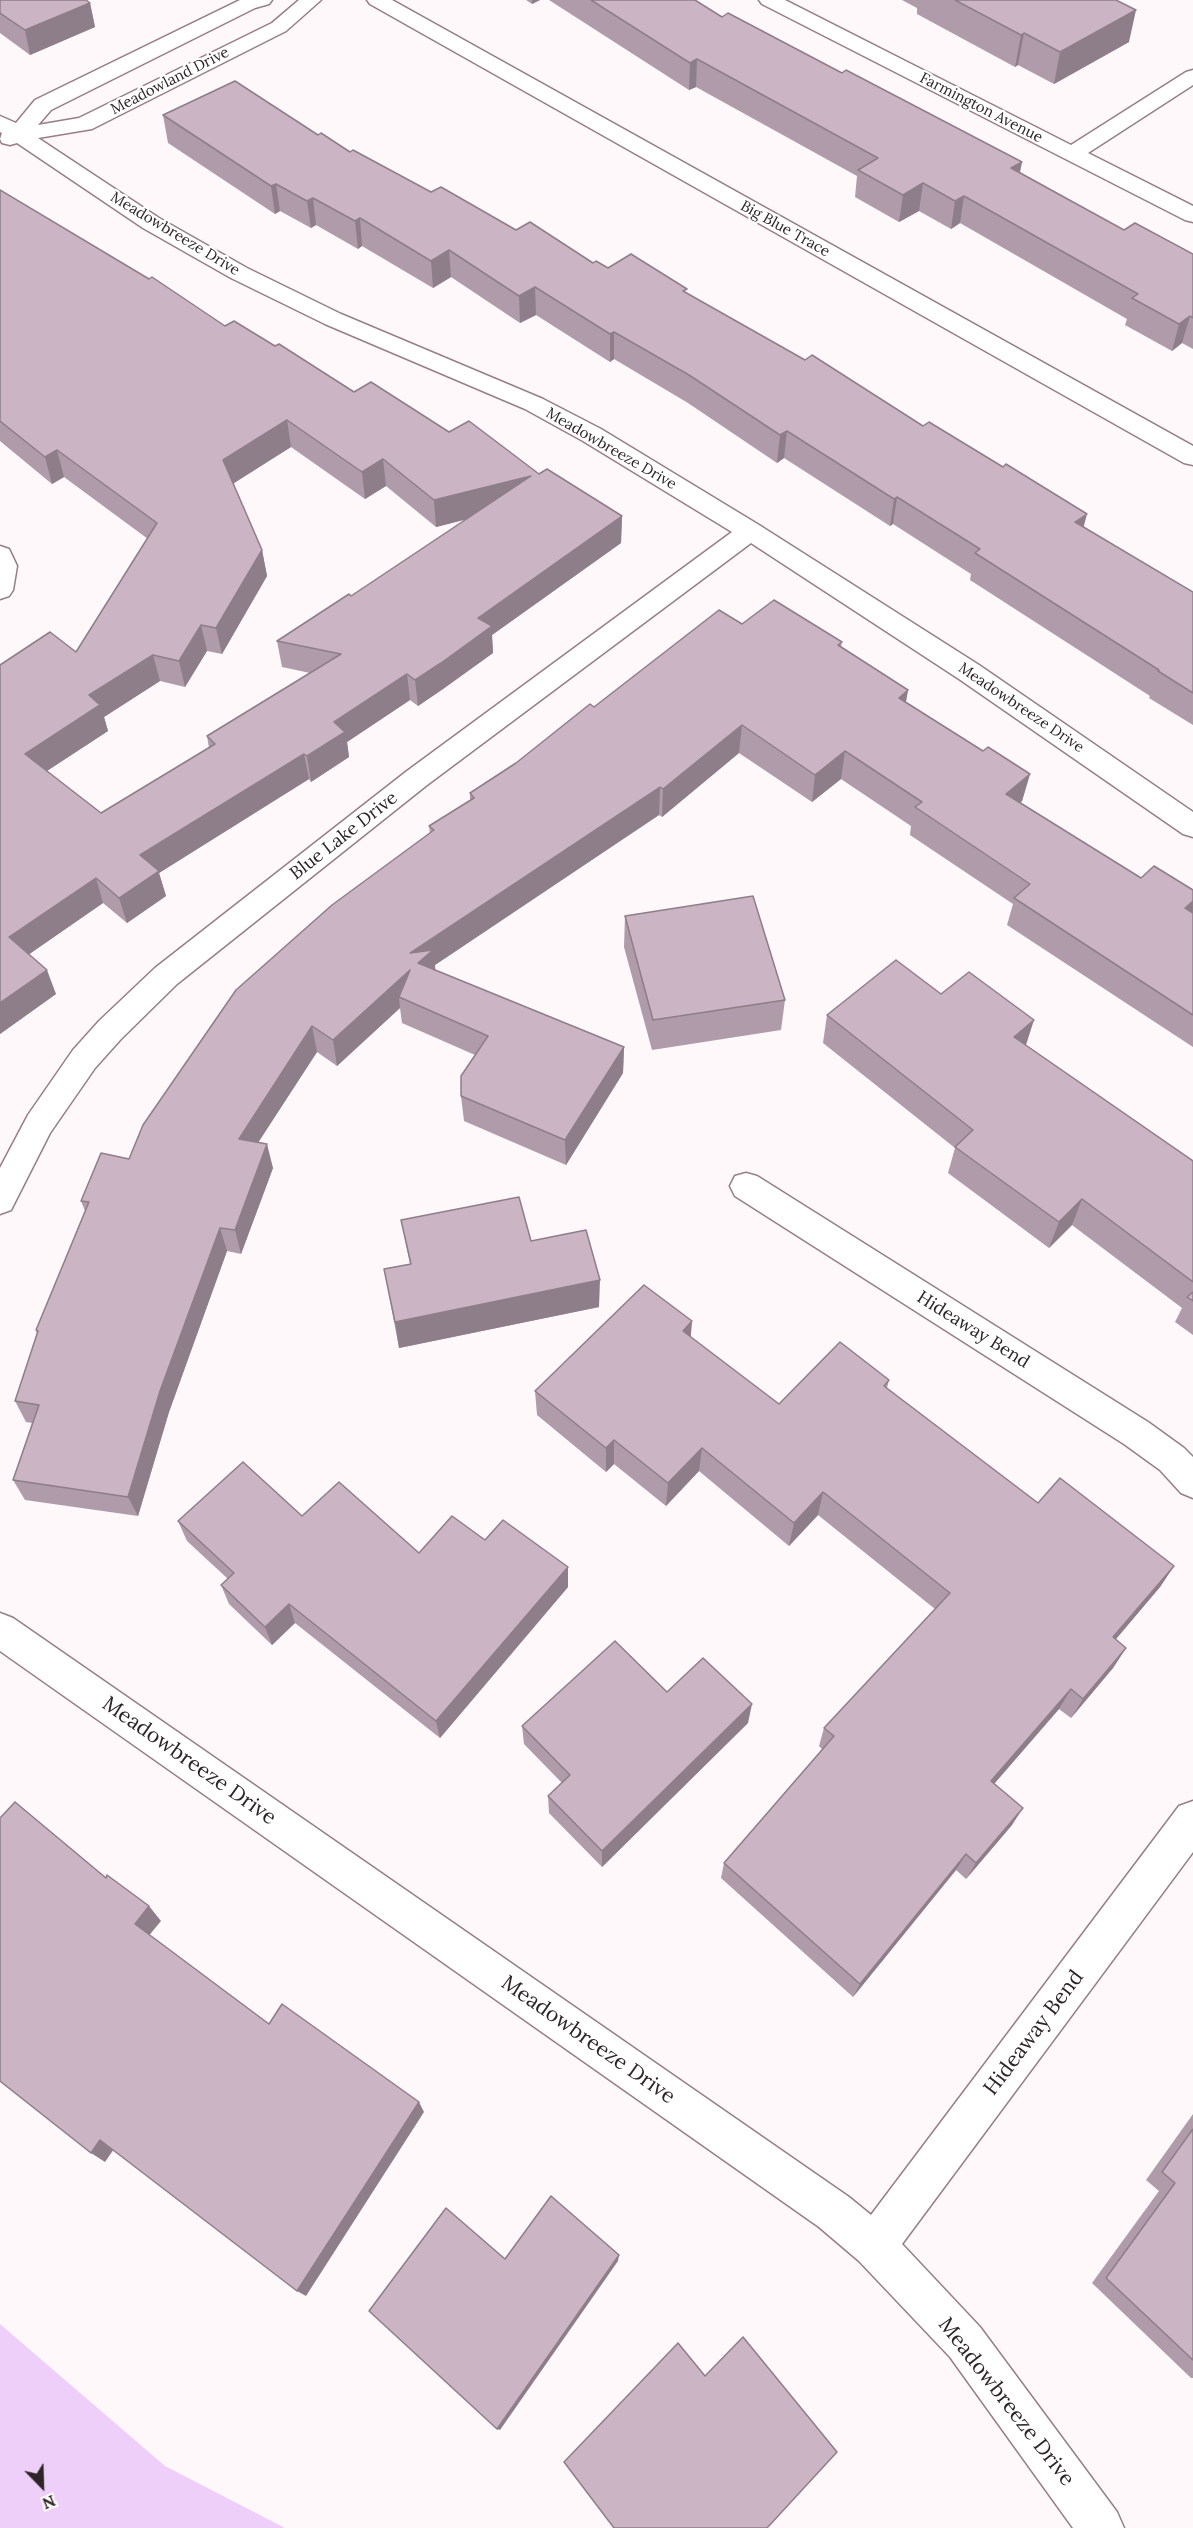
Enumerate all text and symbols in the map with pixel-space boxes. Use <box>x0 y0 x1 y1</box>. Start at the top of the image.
street label: Meadowland Drive <box>108 43 232 119</box>
street label: Farmington Avenue <box>917 69 1045 147</box>
street label: Meadowbreeze Drive <box>107 188 243 280</box>
street label: Big Blue Trace <box>737 197 833 261</box>
street label: Meadowbreeze Drive <box>543 404 679 494</box>
street label: Meadowbreeze Drive <box>955 659 1087 757</box>
street label: Blue Lake Drive <box>286 787 402 885</box>
street label: Hideaway Bend <box>913 1287 1033 1373</box>
street label: Meadowbreeze Drive <box>97 1691 281 1831</box>
street label: Hideaway Bend <box>979 1965 1089 2101</box>
street label: Meadowbreeze Drive <box>496 1970 680 2110</box>
street label: Meadowbreeze Drive <box>932 2313 1080 2491</box>
north arrow <box>12 2456 72 2516</box>
text: N <box>39 2491 59 2514</box>

